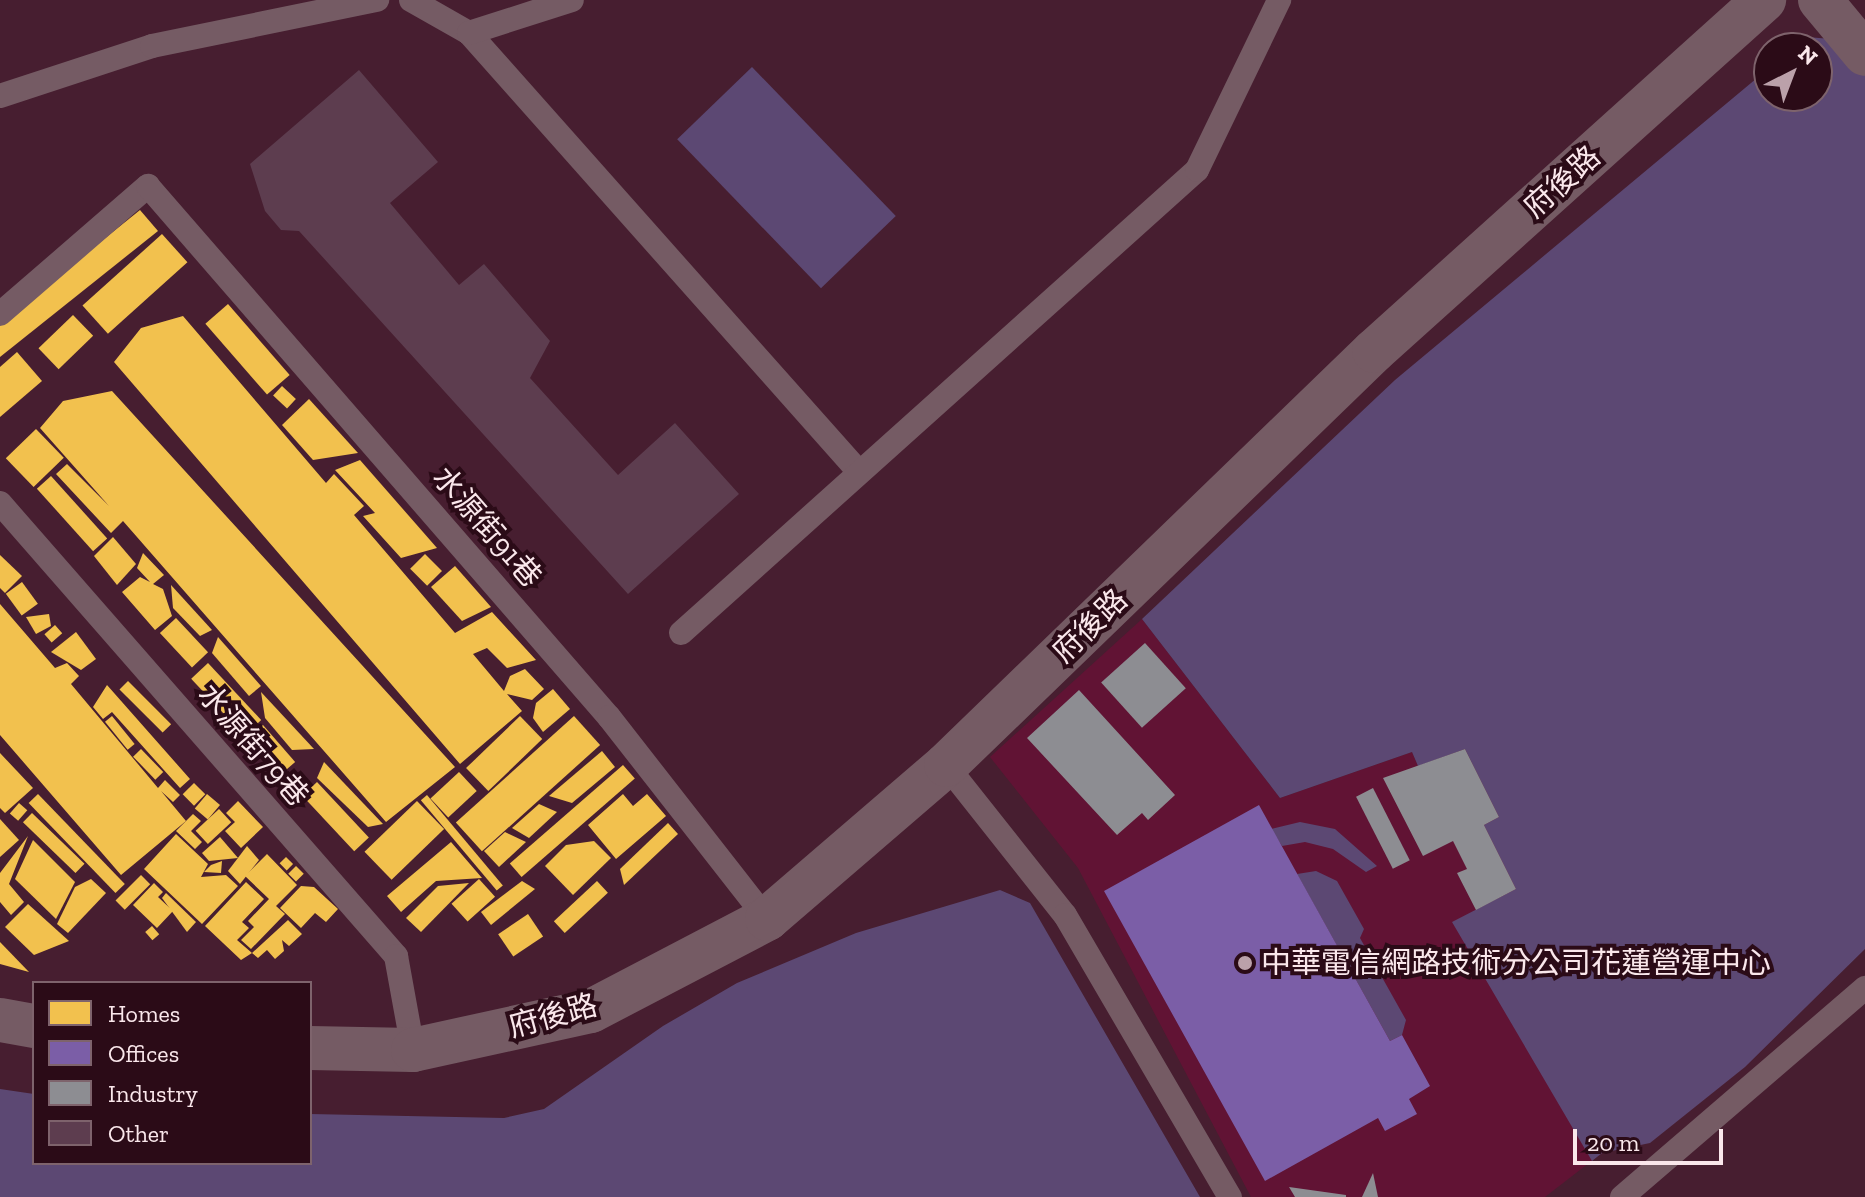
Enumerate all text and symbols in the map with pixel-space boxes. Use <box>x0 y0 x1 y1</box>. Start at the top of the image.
north arrow <box>1753 32 1833 112</box>
text: N <box>1793 40 1823 71</box>
street label: 府後路 <box>1517 139 1607 225</box>
street label: 水源街91巷 <box>425 460 549 594</box>
street label: 府後路 <box>1045 582 1135 670</box>
street label: 水源街79巷 <box>190 677 316 813</box>
place label: 中華電信網路技術分公司花蓮營運中心 <box>1261 945 1771 981</box>
marker: 中華電信網路技術分公司花蓮營運中心 <box>1236 954 1254 972</box>
legend <box>32 981 312 1165</box>
street label: 府後路 <box>505 987 601 1045</box>
text: Homes <box>108 999 180 1028</box>
text: Offices <box>108 1039 179 1068</box>
text: Industry <box>108 1079 198 1108</box>
scale bar <box>1577 1113 1727 1163</box>
text: Other <box>108 1119 169 1148</box>
text: 20 m <box>1587 1128 1639 1157</box>

